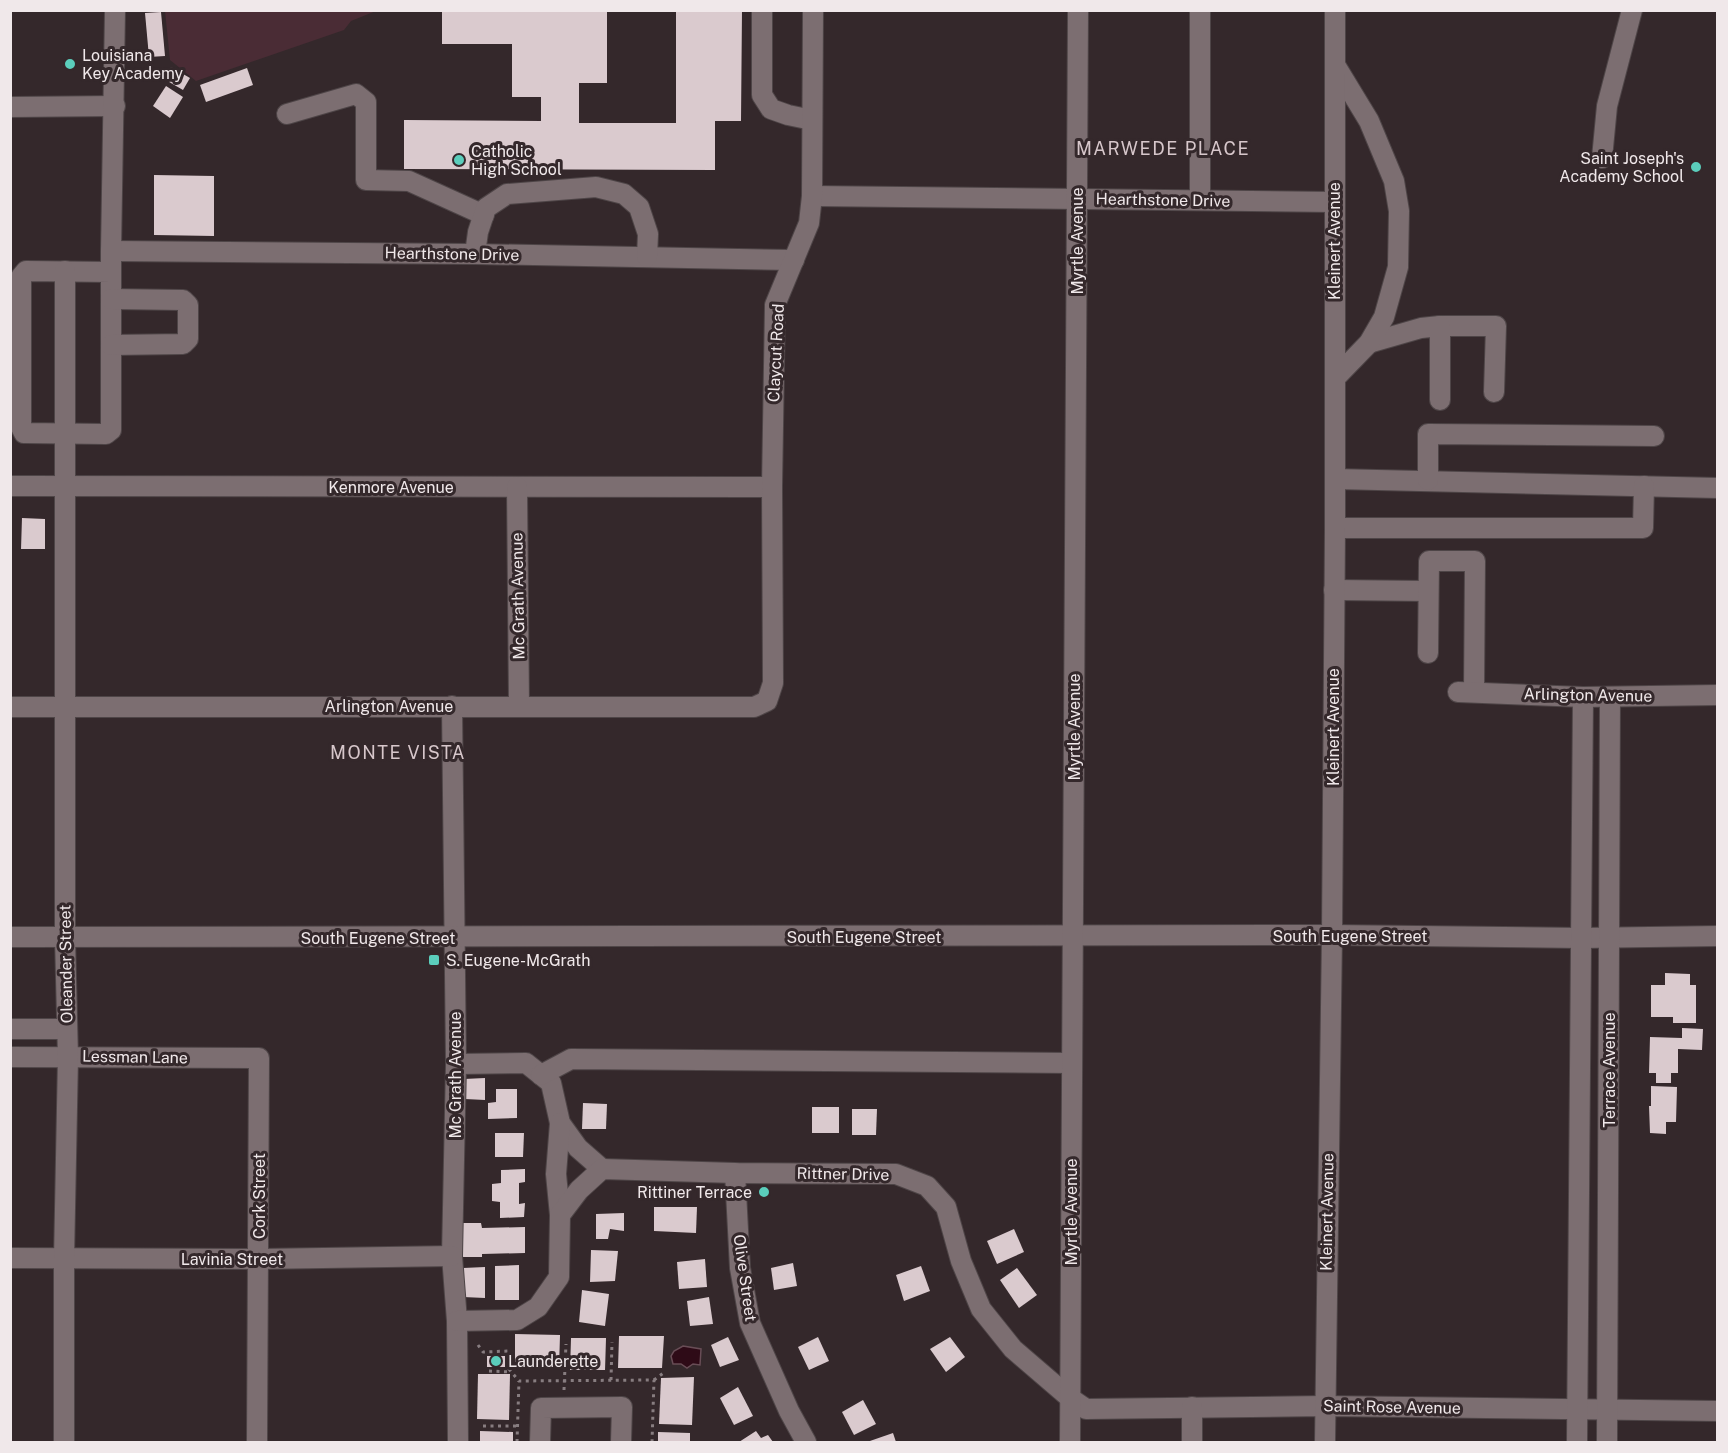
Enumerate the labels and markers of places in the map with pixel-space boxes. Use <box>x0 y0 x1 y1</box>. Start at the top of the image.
place label: Louisiana Key Academy <box>82 46 184 83</box>
marker: Louisiana Key Academy <box>63 57 77 71</box>
place label: Catholic High School <box>471 142 562 179</box>
place label: Saint Joseph's Academy School <box>1559 149 1684 186</box>
marker: Catholic High School <box>452 153 466 167</box>
marker: Saint Joseph's Academy School <box>1689 160 1703 174</box>
place label: S. Eugene-McGrath <box>446 951 591 970</box>
marker: S. Eugene-McGrath <box>427 953 441 967</box>
place label: Rittiner Terrace <box>637 1183 752 1202</box>
marker: Rittiner Terrace <box>757 1185 771 1199</box>
place label: Launderette <box>508 1352 598 1371</box>
marker: Launderette <box>489 1354 503 1368</box>

